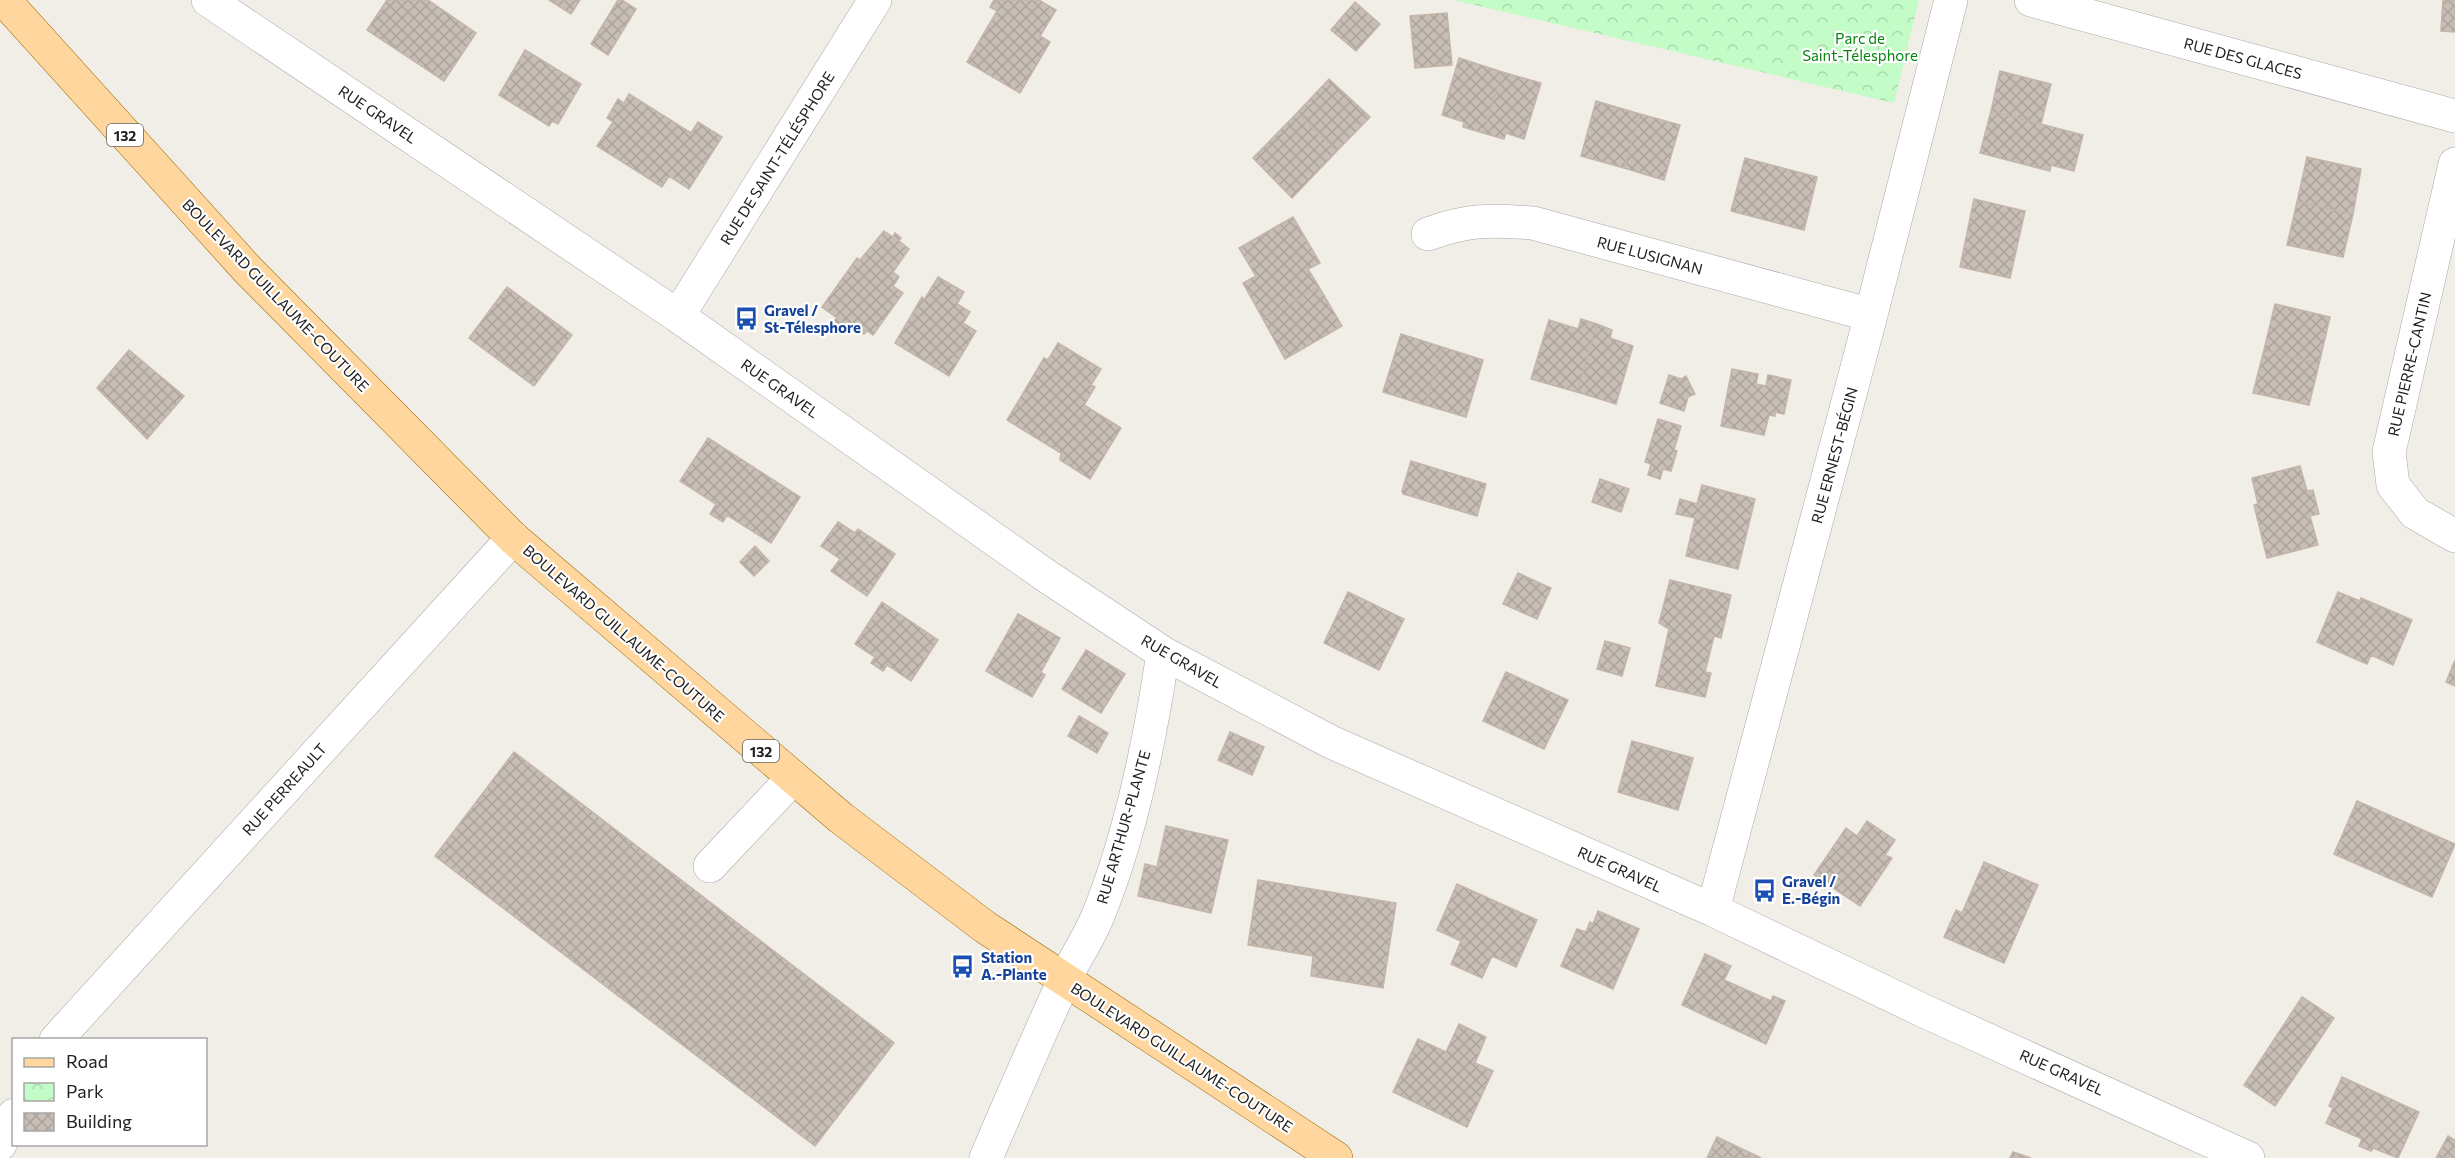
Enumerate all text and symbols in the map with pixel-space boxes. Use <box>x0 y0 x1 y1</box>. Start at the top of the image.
park label: Parc de Saint-Télesphore <box>1802 29 1918 64</box>
street label: RUE DES GLACES <box>2182 34 2304 82</box>
street label: RUE DE SAINT-TÉLÉSPHORE <box>715 67 838 248</box>
street label: RUE GRAVEL <box>335 81 421 147</box>
road number: 132 <box>107 124 143 146</box>
street label: BOULEVARD GUILLAUME-COUTURE <box>179 195 373 395</box>
street label: RUE LUSIGNAN <box>1595 232 1705 278</box>
street label: RUE PIERRE-CANTIN <box>2384 290 2434 438</box>
place label: Gravel / St-Télesphore <box>764 301 861 336</box>
bus stop icon: Gravel / St-Télesphore <box>733 306 759 332</box>
street label: RUE GRAVEL <box>738 355 823 422</box>
street label: RUE ERNEST-BÉGIN <box>1806 385 1861 525</box>
street label: BOULEVARD GUILLAUME-COUTURE <box>520 541 728 725</box>
street label: RUE GRAVEL <box>1138 631 1226 692</box>
street label: RUE PERREAULT <box>238 739 330 839</box>
road number: 132 <box>743 740 779 762</box>
street label: RUE ARTHUR-PLANTE <box>1092 748 1154 906</box>
street label: RUE GRAVEL <box>1575 842 1665 896</box>
place label: Gravel / E.-Bégin <box>1782 872 1840 907</box>
bus stop icon: Gravel / E.-Bégin <box>1751 877 1777 903</box>
place label: Station A.-Plante <box>981 948 1047 983</box>
bus stop icon: Station A.-Plante <box>950 953 976 979</box>
street label: BOULEVARD GUILLAUME-COUTURE <box>1068 979 1296 1136</box>
legend <box>12 1038 207 1146</box>
street label: RUE GRAVEL <box>2017 1045 2107 1099</box>
text: Road <box>66 1050 108 1072</box>
text: Park <box>66 1080 104 1102</box>
text: Building <box>66 1110 132 1132</box>

